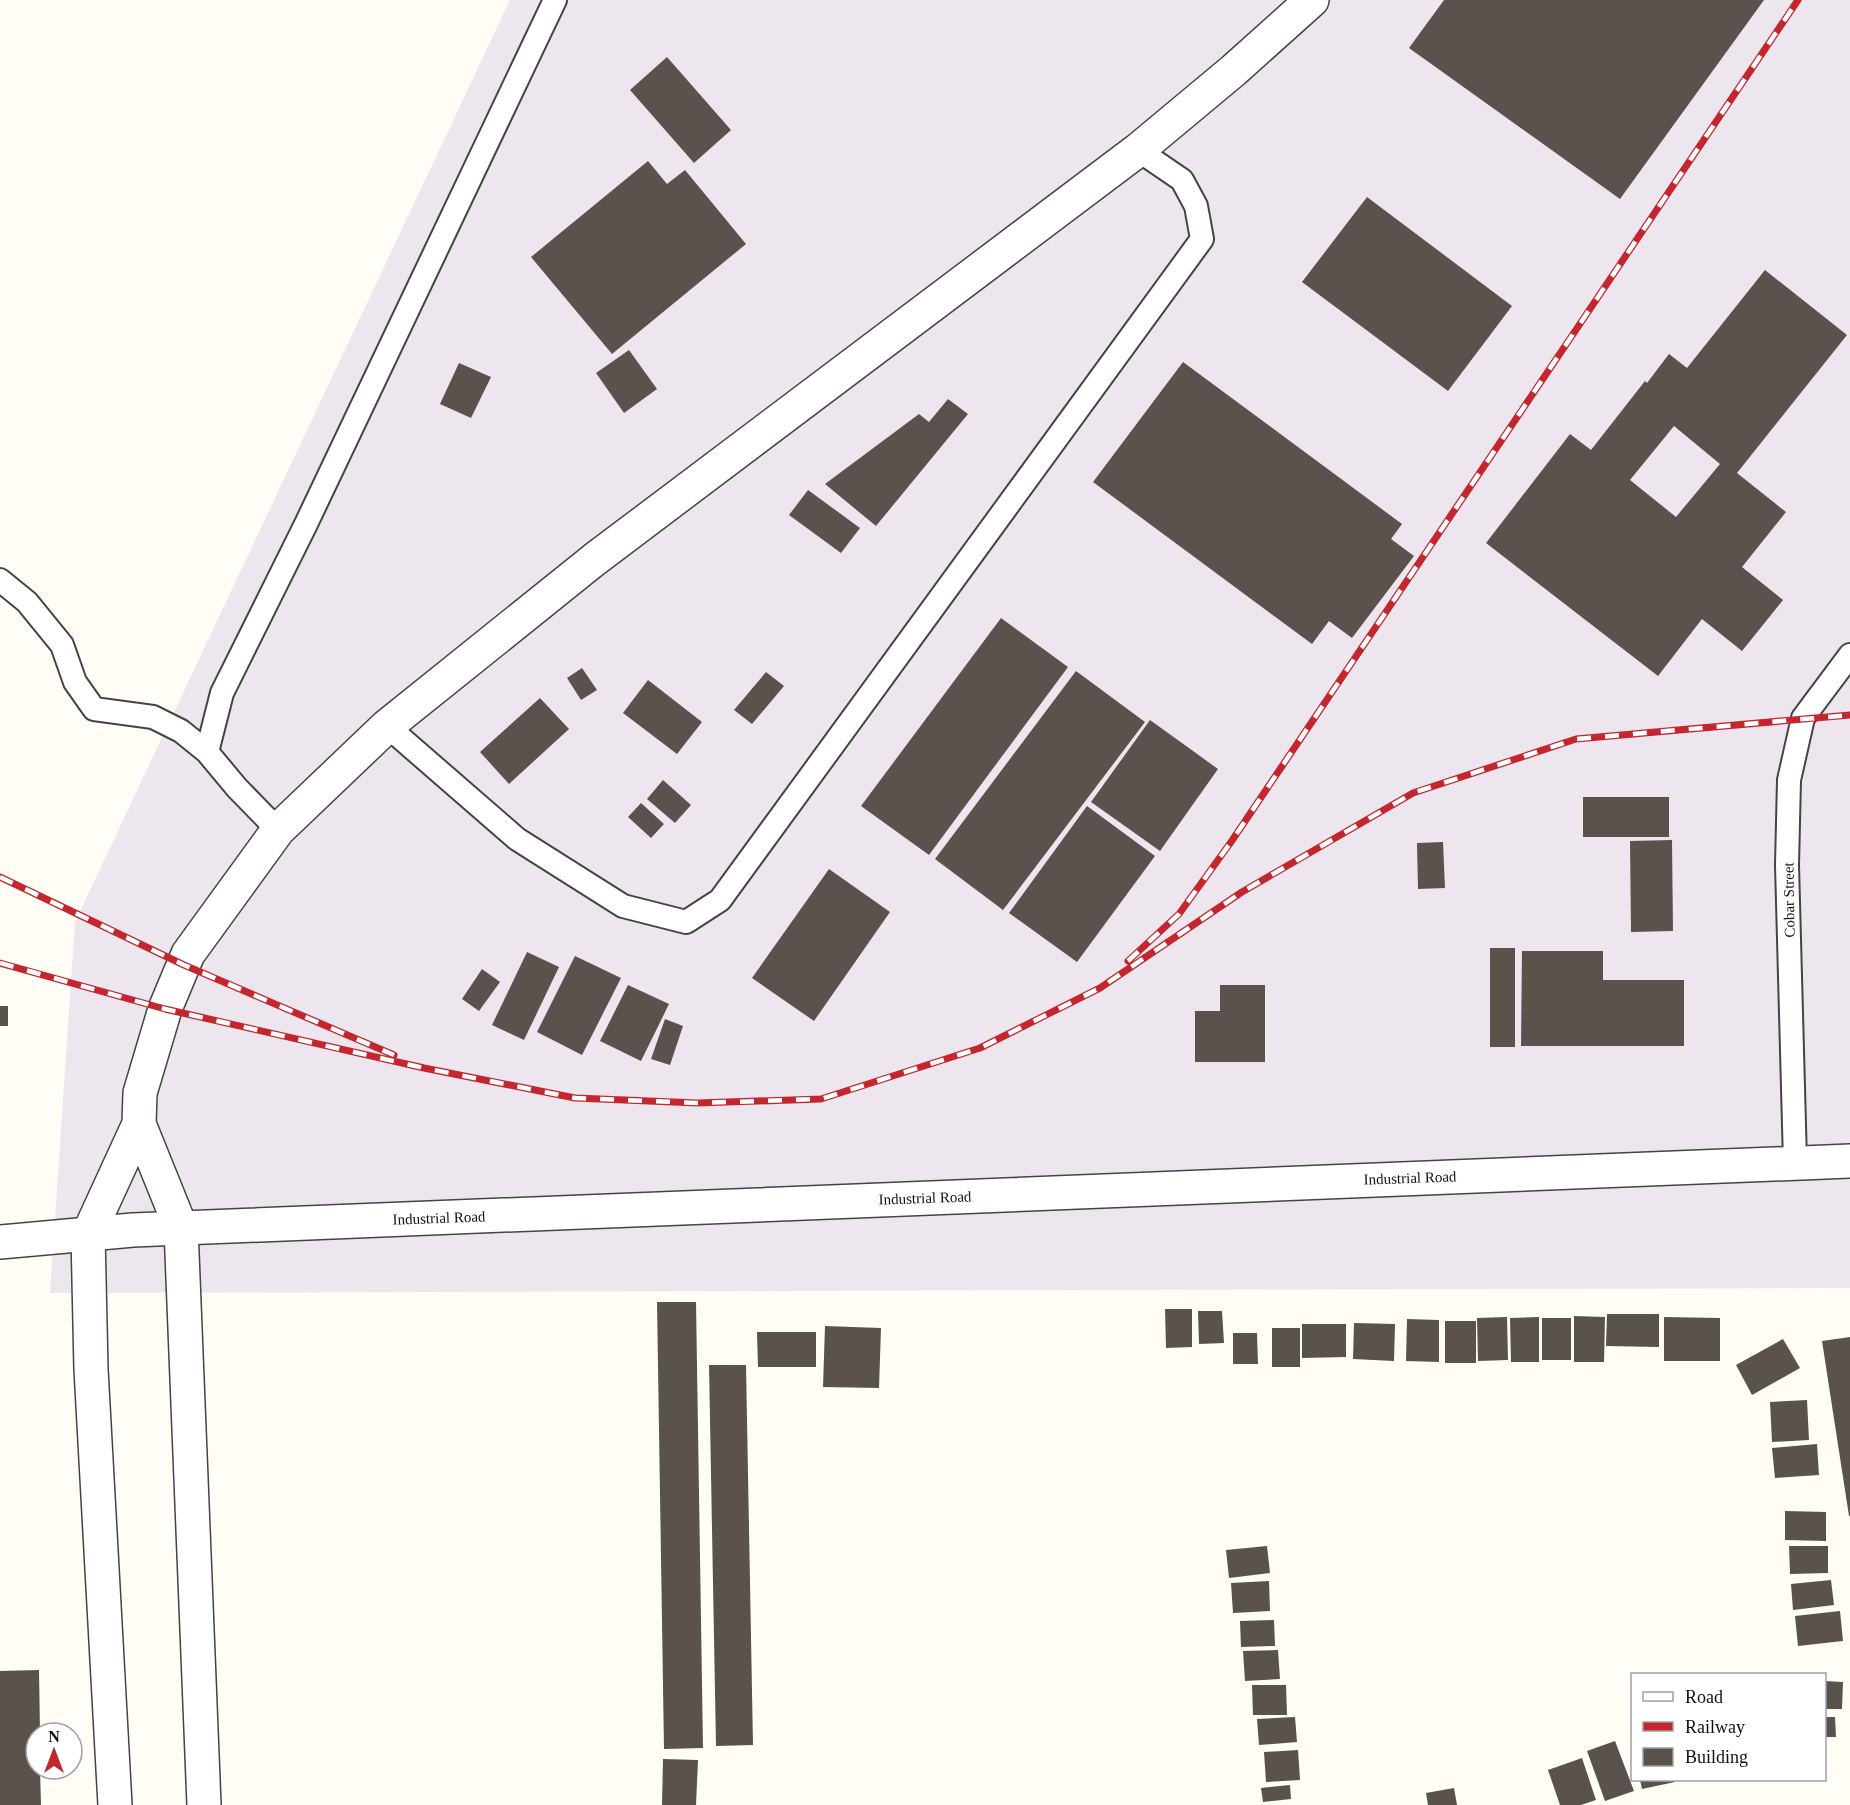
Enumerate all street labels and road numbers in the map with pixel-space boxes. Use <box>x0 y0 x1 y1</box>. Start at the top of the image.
street label: Cobar Street <box>1780 861 1798 938</box>
street label: Industrial Road <box>1363 1168 1457 1188</box>
street label: Industrial Road <box>878 1188 972 1208</box>
street label: Industrial Road <box>392 1208 486 1228</box>

